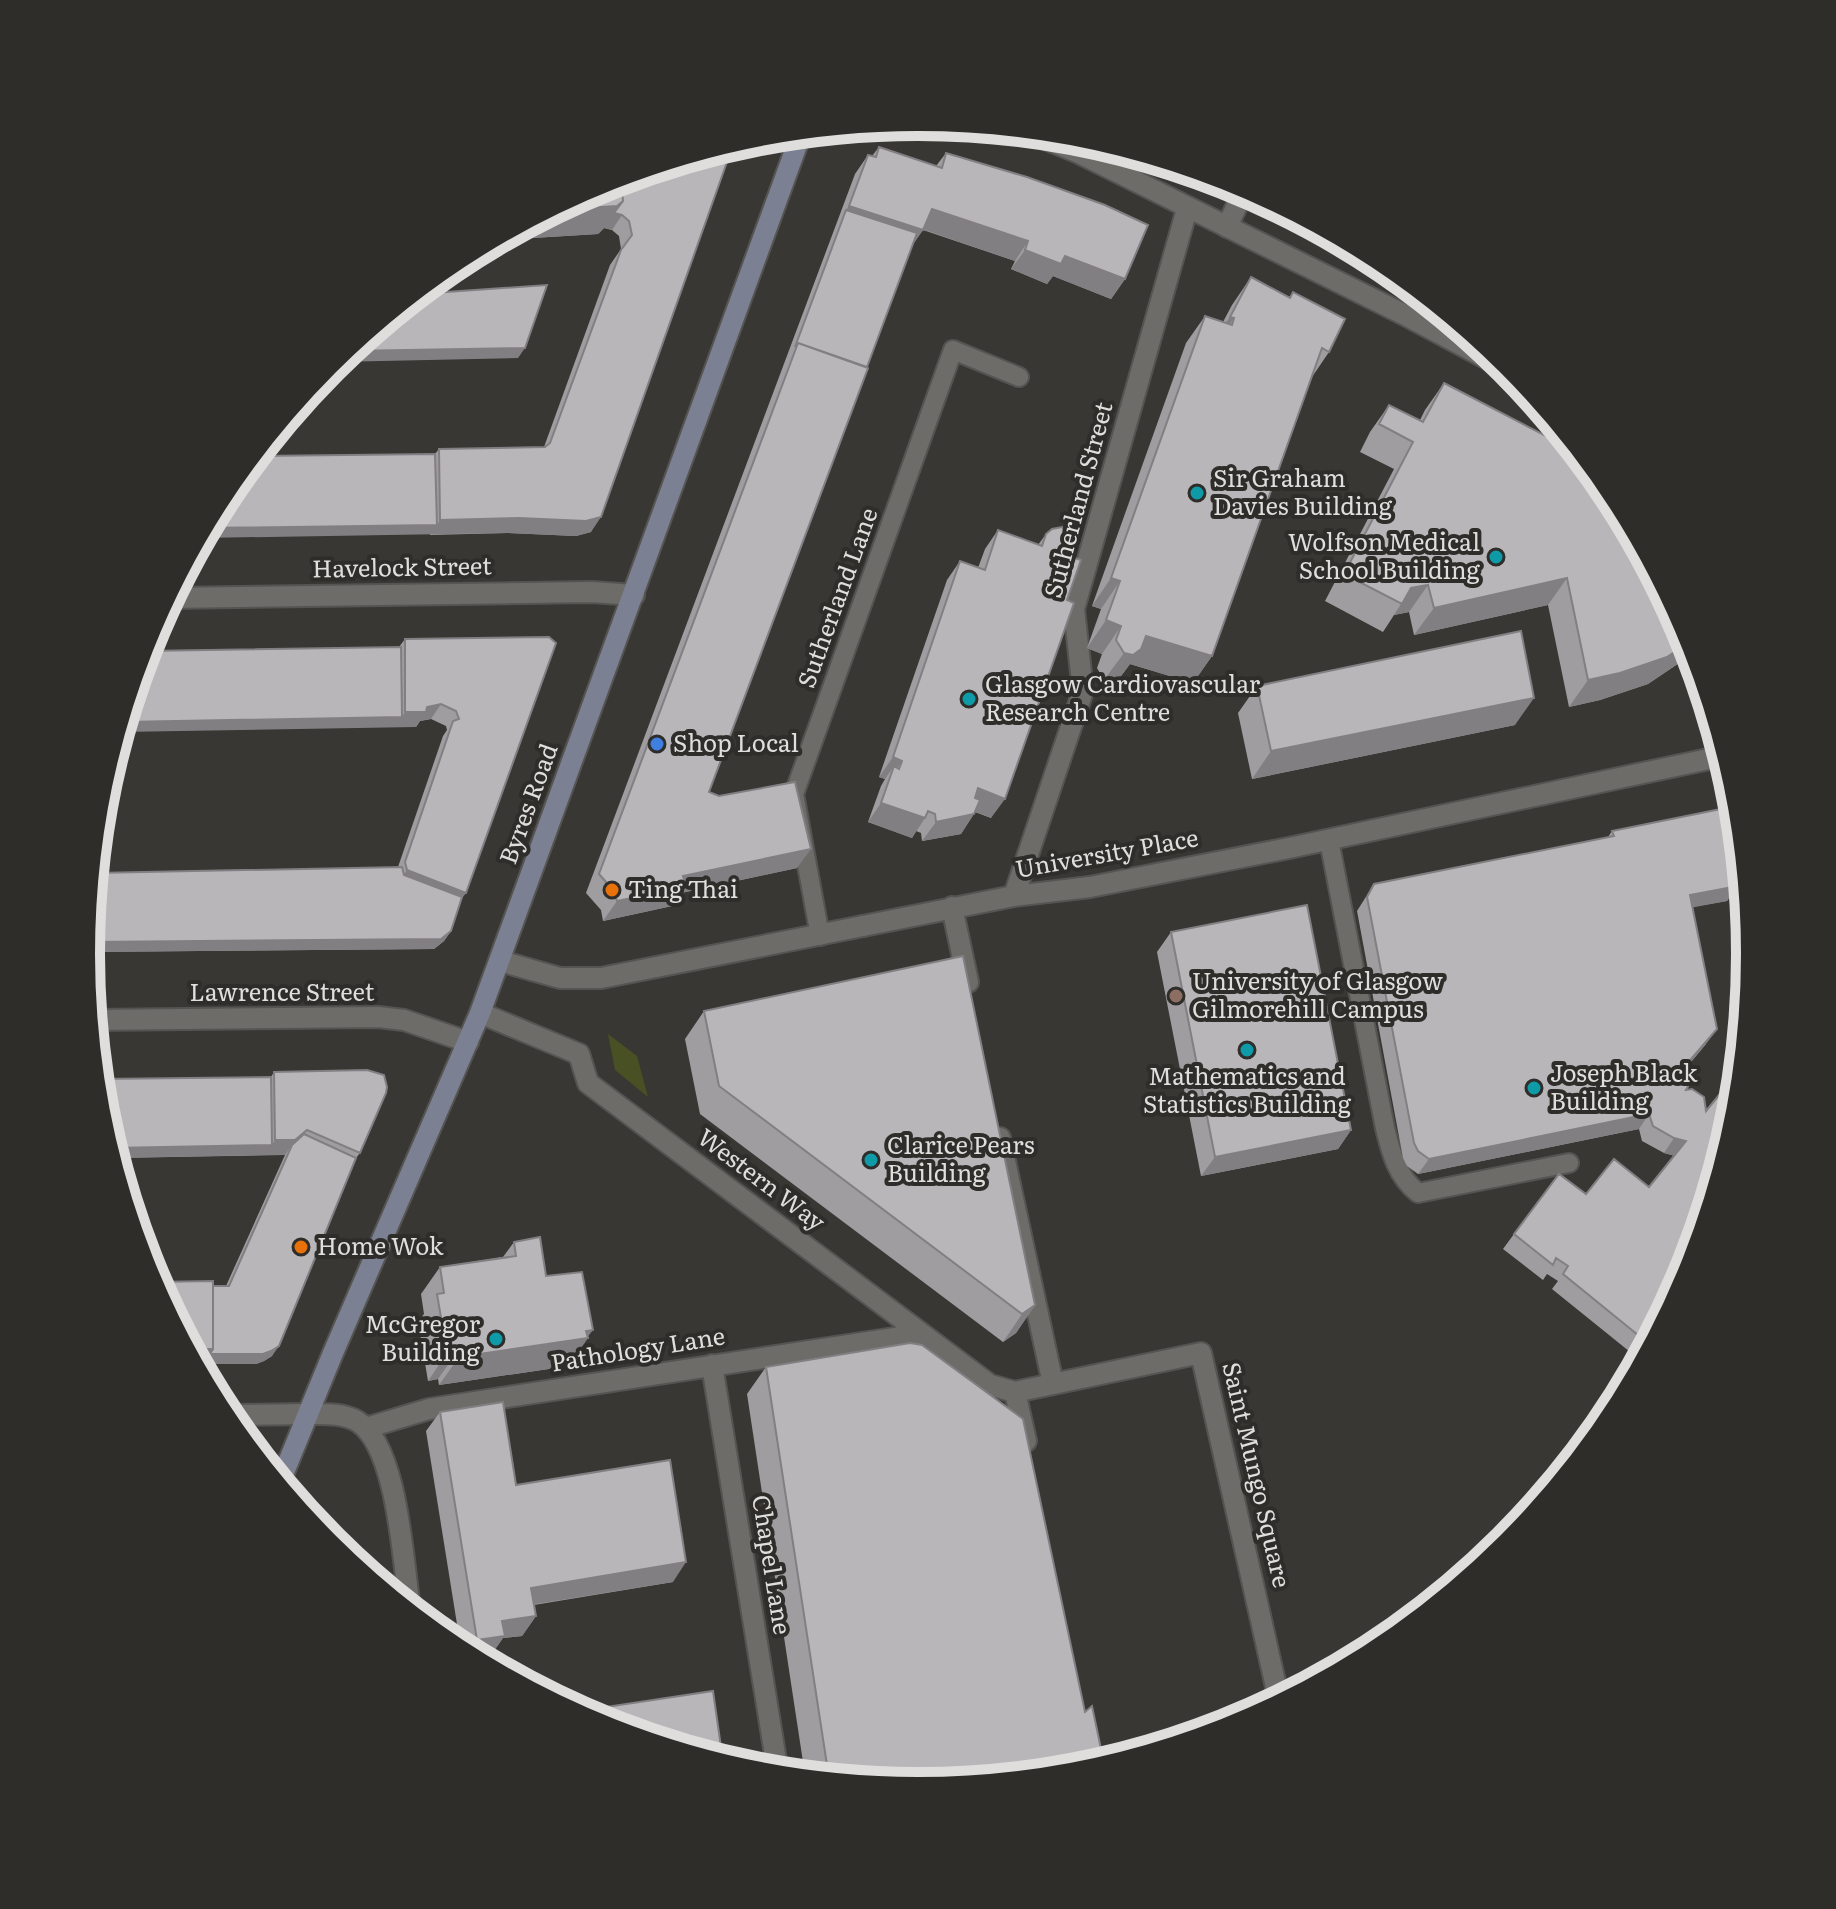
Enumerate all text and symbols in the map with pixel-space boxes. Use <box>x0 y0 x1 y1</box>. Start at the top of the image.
street label: Sutherland Street <box>1034 397 1120 601</box>
place label: Sir Graham Davies Building <box>1213 459 1393 522</box>
marker: Sir Graham Davies Building <box>1188 484 1206 502</box>
street label: Sutherland Lane <box>787 502 884 692</box>
place label: Wolfson Medical School Building <box>1288 523 1481 586</box>
street label: Havelock Street <box>312 546 492 585</box>
marker: Wolfson Medical School Building <box>1487 548 1505 566</box>
place label: Glasgow Cardiovascular Research Centre <box>985 665 1261 728</box>
marker: Glasgow Cardiovascular Research Centre <box>960 690 978 708</box>
place label: Shop Local <box>673 724 799 759</box>
marker: Shop Local <box>648 735 666 753</box>
street label: Byres Road <box>489 738 565 868</box>
street label: University Place <box>1012 818 1201 885</box>
place label: Ting Thai <box>628 870 738 905</box>
marker: Ting Thai <box>603 881 621 899</box>
place label: University of Glasgow Gilmorehill Campus <box>1192 962 1443 1025</box>
street label: Lawrence Street <box>190 973 375 1008</box>
marker: University of Glasgow Gilmorehill Campus <box>1167 987 1185 1005</box>
marker: Mathematics and Statistics Building <box>1238 1041 1256 1059</box>
place label: Joseph Black Building <box>1550 1054 1698 1117</box>
place label: Mathematics and Statistics Building <box>1143 1057 1352 1120</box>
marker: Joseph Black Building <box>1525 1079 1543 1097</box>
street label: Western Way <box>691 1118 834 1238</box>
place label: Clarice Pears Building <box>887 1126 1035 1189</box>
marker: Clarice Pears Building <box>862 1151 880 1169</box>
place label: Home Wok <box>317 1227 444 1262</box>
marker: Home Wok <box>292 1238 310 1256</box>
place label: McGregor Building <box>365 1305 481 1368</box>
street label: Pathology Lane <box>548 1316 727 1379</box>
marker: McGregor Building <box>487 1330 505 1348</box>
street label: Saint Mungo Square <box>1215 1358 1301 1591</box>
street label: Chapel Lane <box>745 1492 802 1637</box>

